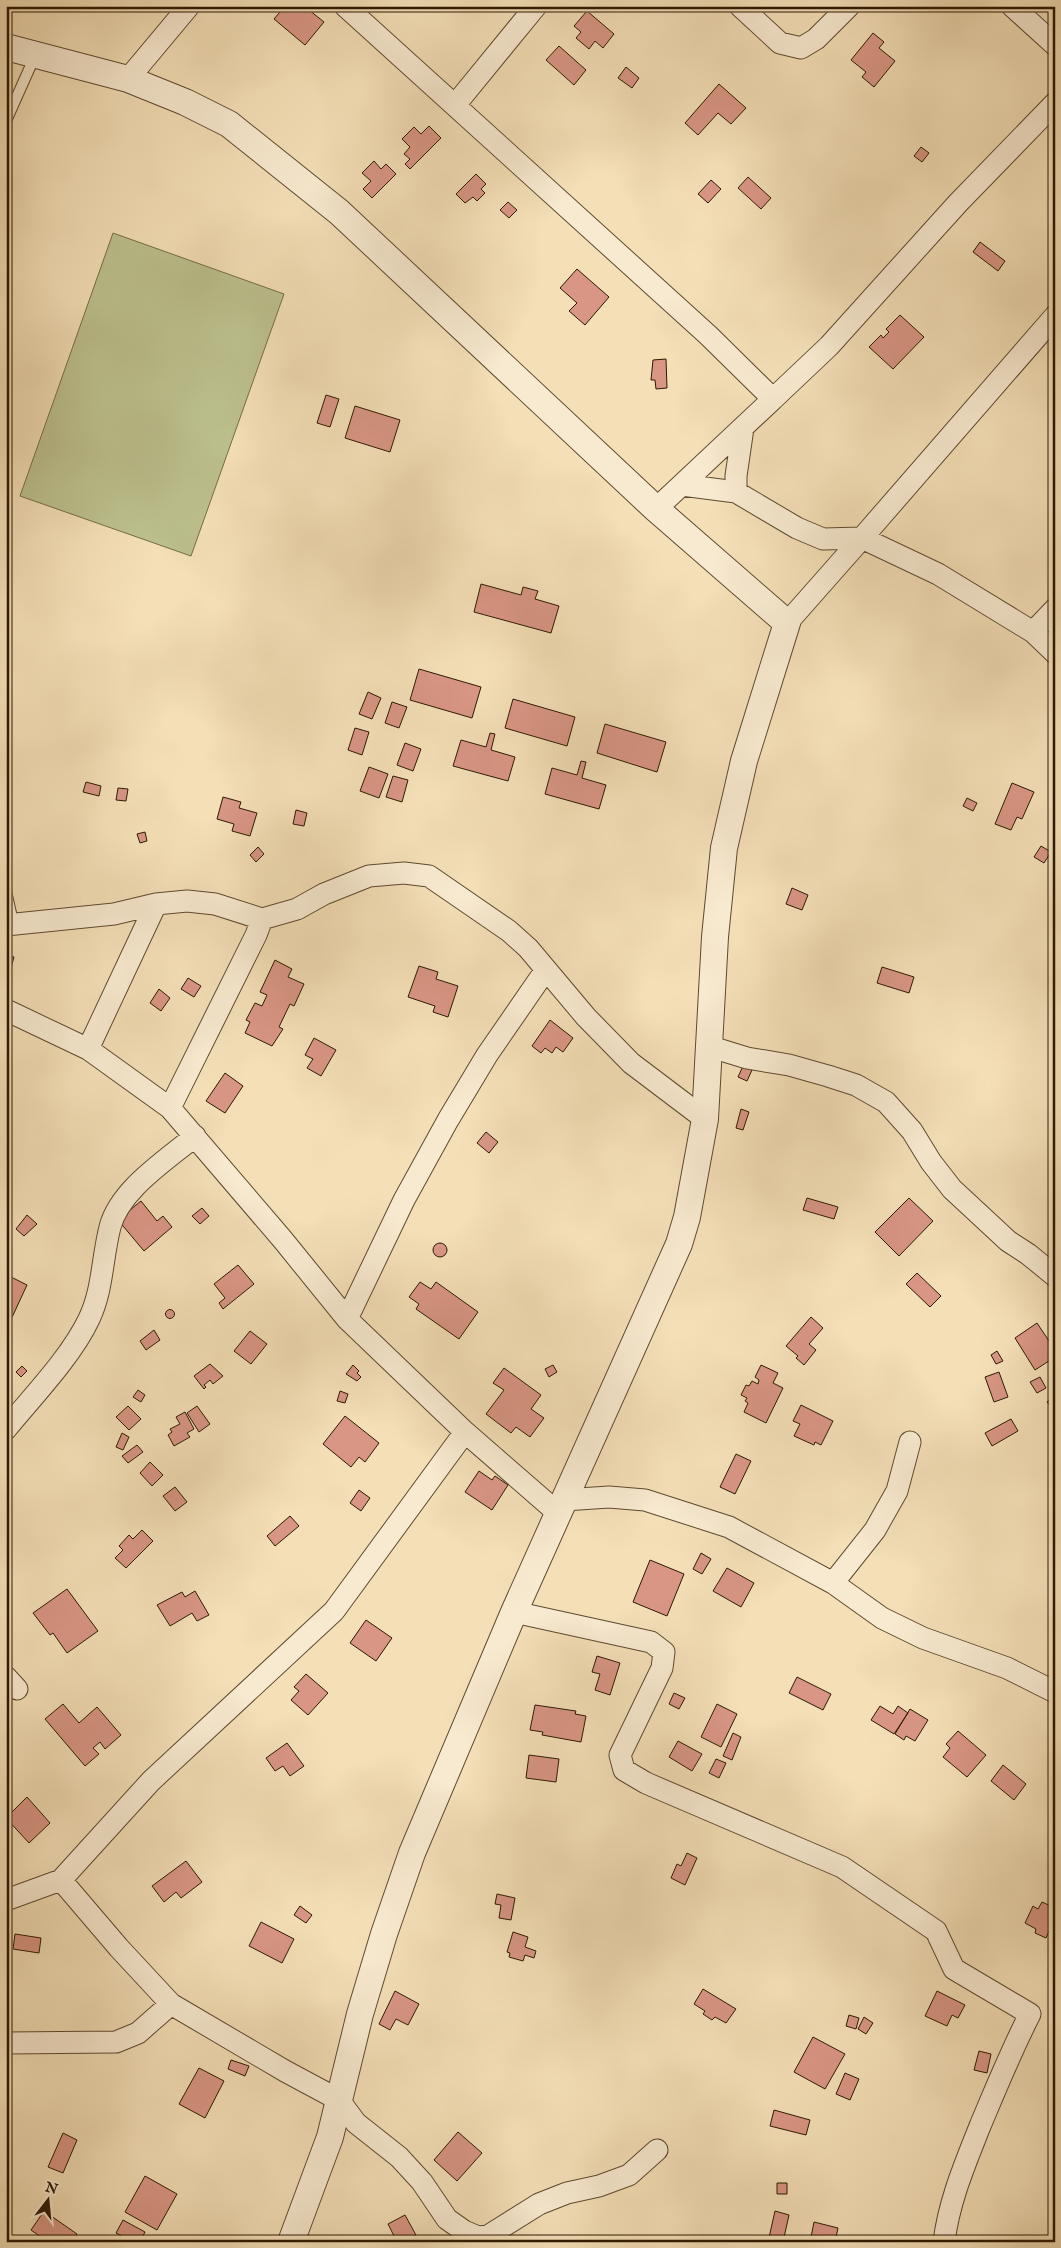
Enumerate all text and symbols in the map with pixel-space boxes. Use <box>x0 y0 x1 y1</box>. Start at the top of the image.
north arrow <box>22 2176 72 2226</box>
text: N <box>42 2178 60 2199</box>

